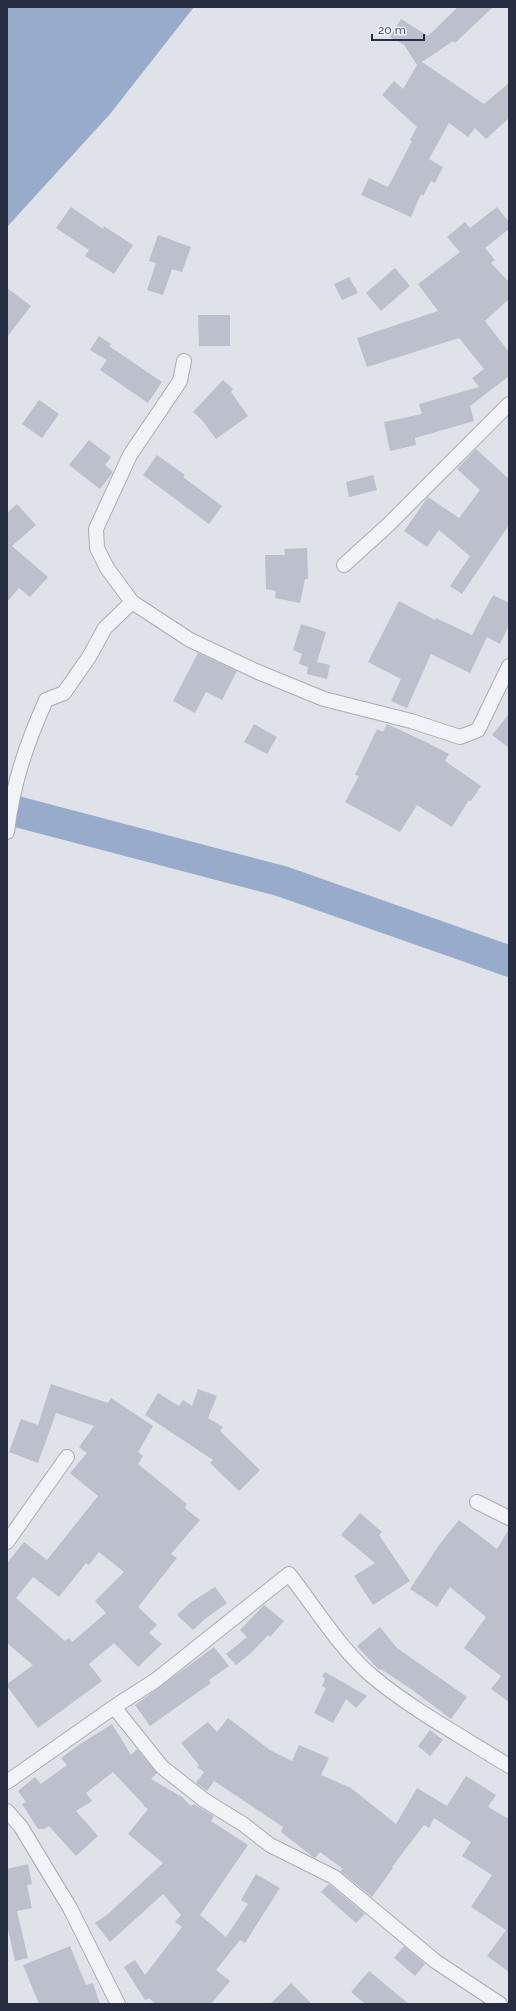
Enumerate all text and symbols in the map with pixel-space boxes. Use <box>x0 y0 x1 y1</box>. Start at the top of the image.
scale bar <box>372 16 424 42</box>
text: 20 m <box>378 23 406 37</box>

